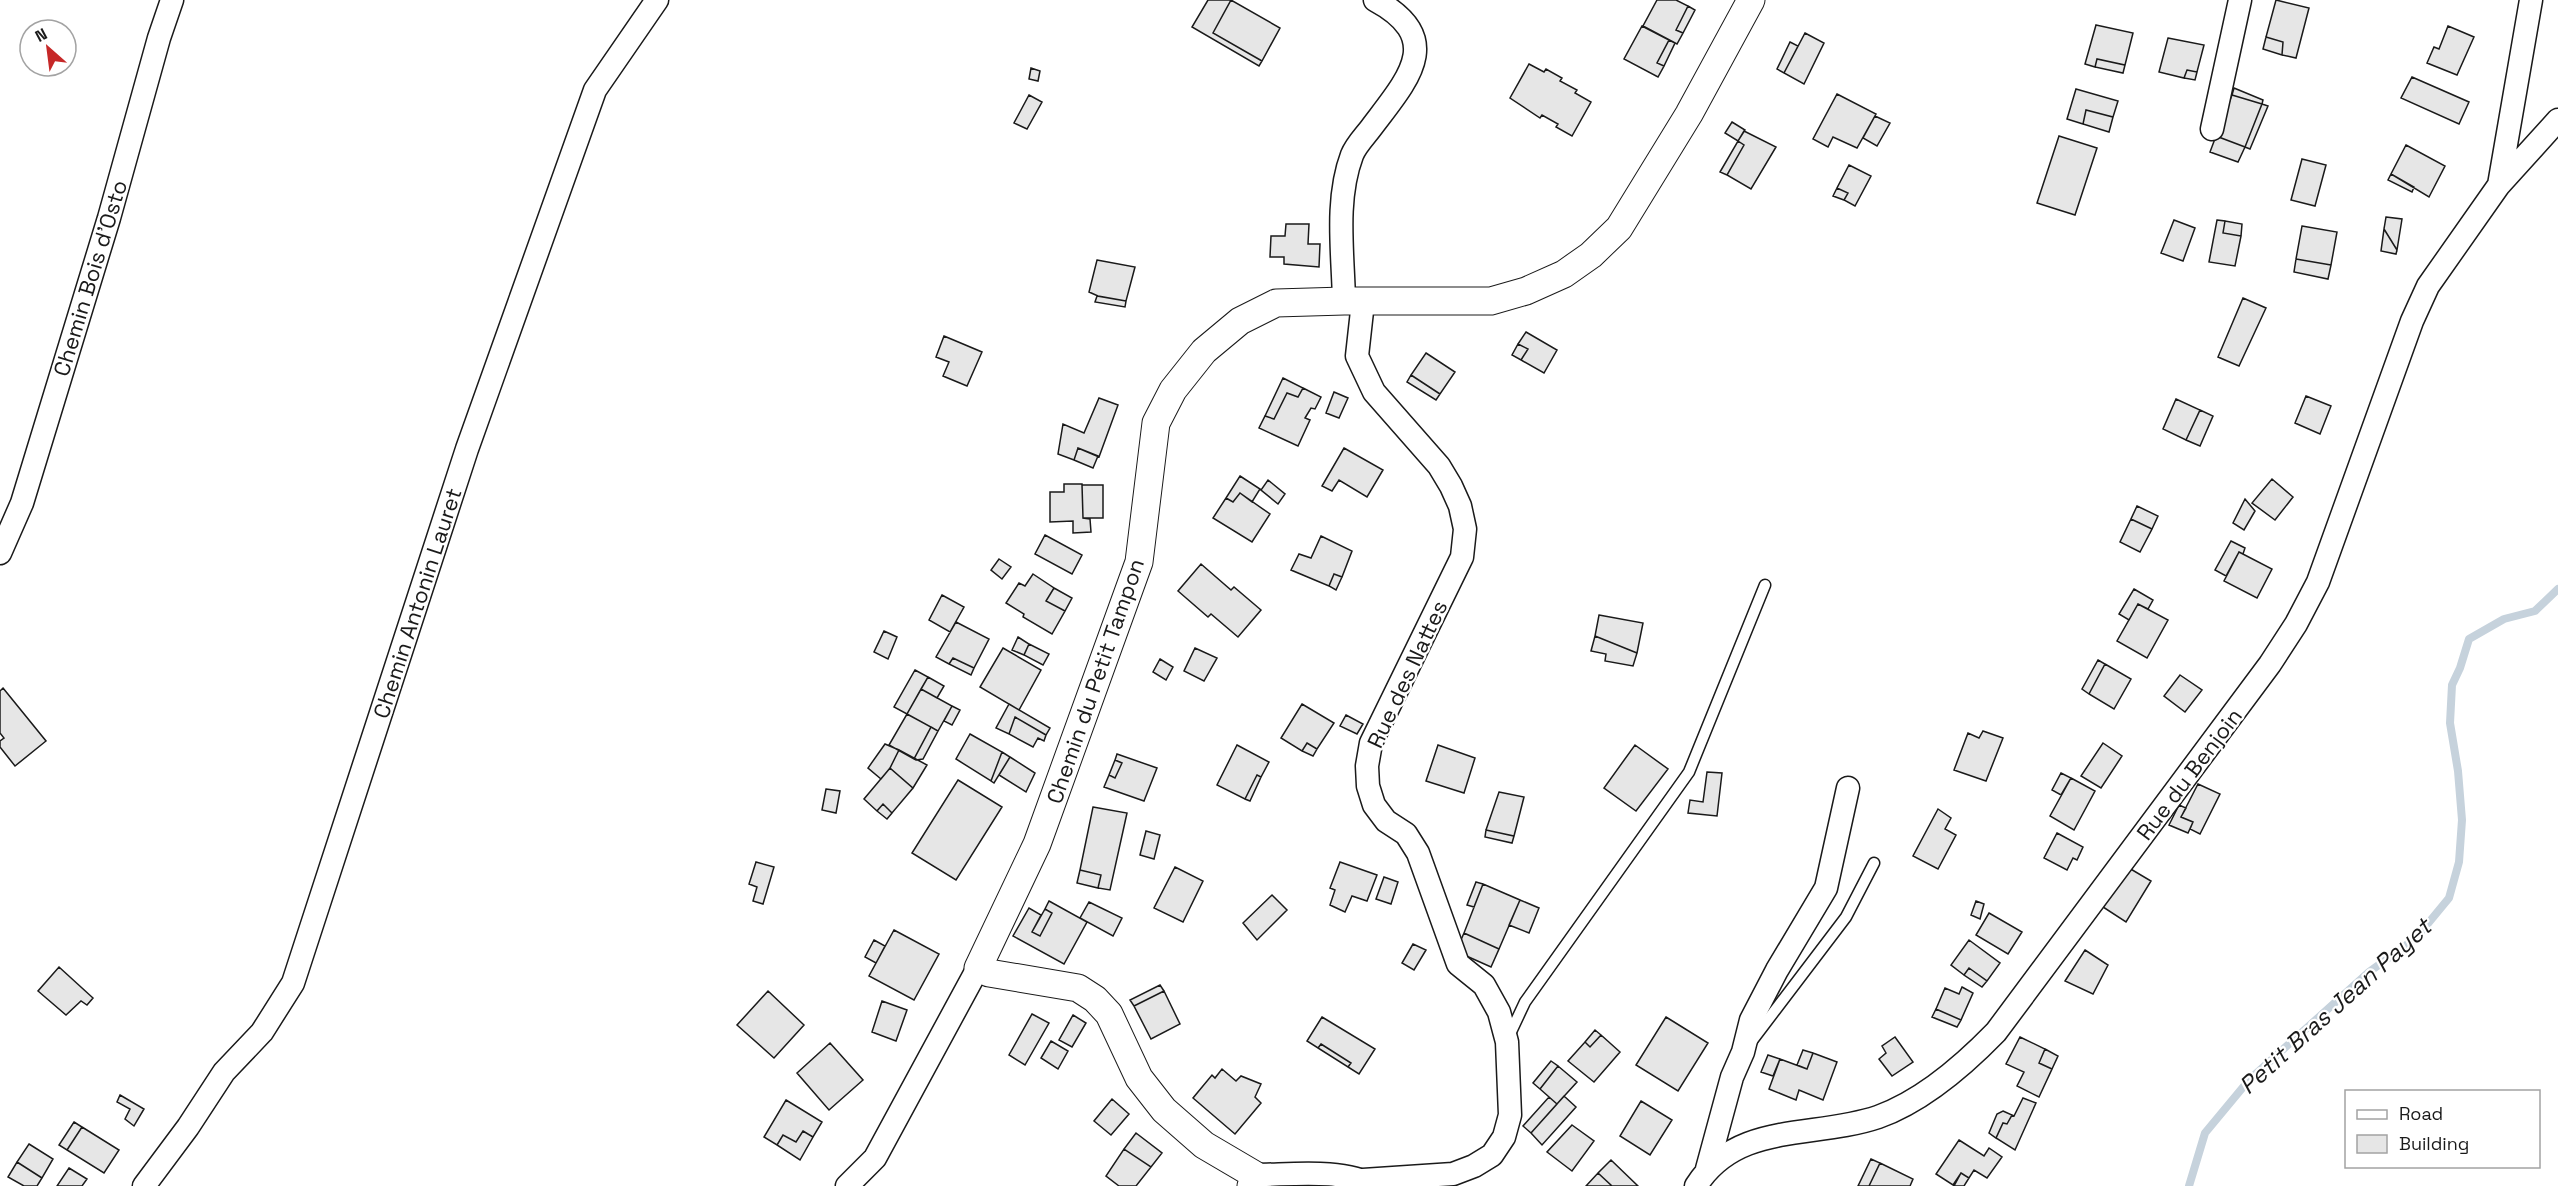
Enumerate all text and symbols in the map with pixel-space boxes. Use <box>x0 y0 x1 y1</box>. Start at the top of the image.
north arrow <box>18 18 78 78</box>
text: N <box>32 23 51 47</box>
street label: Chemin Bois d'Osto <box>47 176 133 380</box>
street label: Chemin Antonin Lauret <box>367 484 467 722</box>
street label: Chemin du Petit Tampon <box>1040 555 1150 807</box>
street label: Rue des Nattes <box>1361 596 1453 752</box>
street label: Rue du Benjoin <box>2130 702 2248 846</box>
water label: Petit Bras Jean Payet <box>2232 910 2439 1101</box>
legend <box>2345 1090 2540 1168</box>
text: Road <box>2399 1102 2443 1125</box>
text: Building <box>2399 1132 2469 1155</box>

